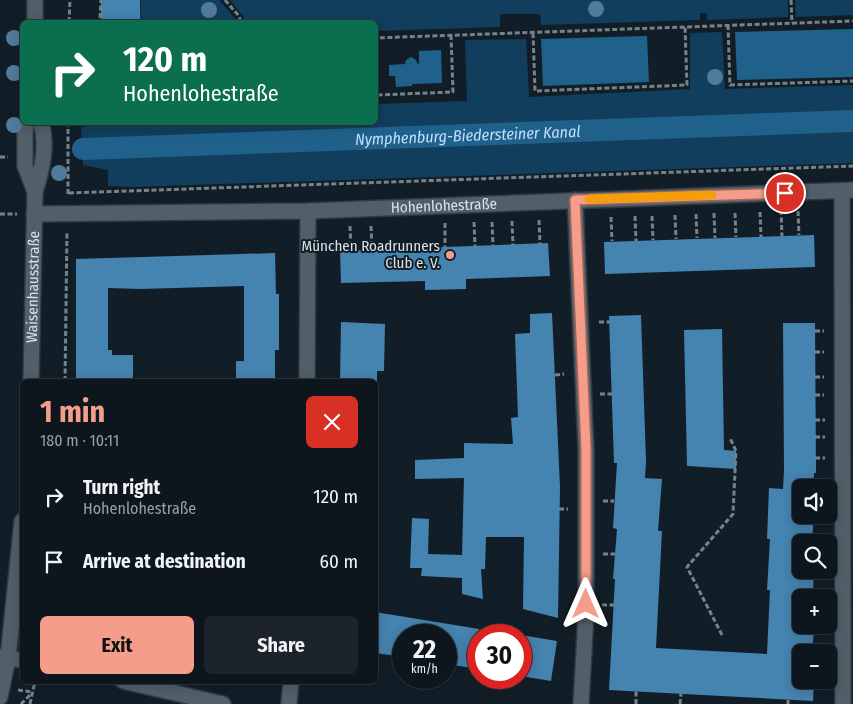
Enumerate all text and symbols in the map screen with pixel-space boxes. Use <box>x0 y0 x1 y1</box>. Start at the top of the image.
text: 120 m <box>123 38 207 80</box>
icon: right <box>40 40 105 105</box>
text: Hohenlohestraße <box>123 80 279 107</box>
water label: Nymphenburg-Biedersteiner Kanal <box>355 121 581 149</box>
pin <box>764 172 806 214</box>
icon: arrive <box>771 179 799 207</box>
street label: Hohenlohestraße <box>390 195 497 217</box>
street label: Waisenhausstraße <box>23 231 43 343</box>
place label: München Roadrunners Club e. V. <box>302 237 440 272</box>
marker: München Roadrunners Club e. V. <box>444 249 456 261</box>
text: 1 min <box>40 394 105 430</box>
button: close <box>306 396 358 448</box>
text: 180 m · 10:11 <box>40 431 119 450</box>
text: Turn right <box>83 476 160 499</box>
map controls <box>792 479 837 689</box>
button: sound <box>792 479 837 524</box>
icon: right <box>40 483 68 511</box>
text: 120 m <box>313 485 358 508</box>
text: Hohenlohestraße <box>83 499 196 518</box>
button: search <box>792 534 837 579</box>
icon: arrive <box>40 548 68 576</box>
text: Arrive at destination <box>83 550 246 573</box>
text: 60 m <box>320 550 358 573</box>
position arrow <box>559 577 611 629</box>
button: + <box>792 589 837 634</box>
button: Exit <box>40 616 194 674</box>
button: Share <box>204 616 358 674</box>
speed limit sign: 30 <box>467 624 532 689</box>
text: 22 <box>413 635 436 665</box>
button: − <box>792 644 837 689</box>
text: km/h <box>411 662 438 676</box>

